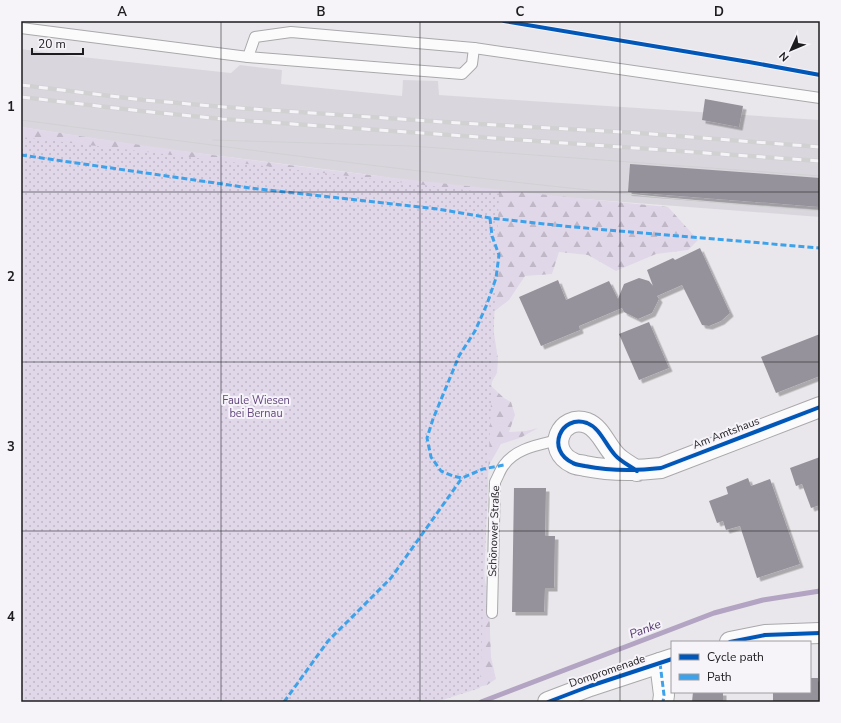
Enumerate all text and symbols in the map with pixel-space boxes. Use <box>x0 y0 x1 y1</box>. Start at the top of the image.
text: A <box>117 3 127 21</box>
text: B <box>317 3 326 21</box>
text: C <box>516 3 525 21</box>
text: D <box>714 3 724 21</box>
scale bar <box>32 30 83 56</box>
north arrow <box>771 30 811 70</box>
text: 20 m <box>38 36 66 52</box>
text: N <box>776 48 792 65</box>
text: 1 <box>7 98 15 116</box>
text: 2 <box>7 268 15 286</box>
park label: Faule Wiesen bei Bernau <box>222 393 290 421</box>
street label: Am Amtshaus <box>690 413 762 453</box>
text: 3 <box>7 438 15 456</box>
street label: Schönower Straße <box>485 485 503 577</box>
text: 4 <box>7 608 15 626</box>
water label: Panke <box>627 615 664 642</box>
legend <box>671 641 811 693</box>
text: Cycle path <box>707 649 764 665</box>
street label: Dompromenade <box>567 651 647 691</box>
text: Path <box>707 669 732 685</box>

